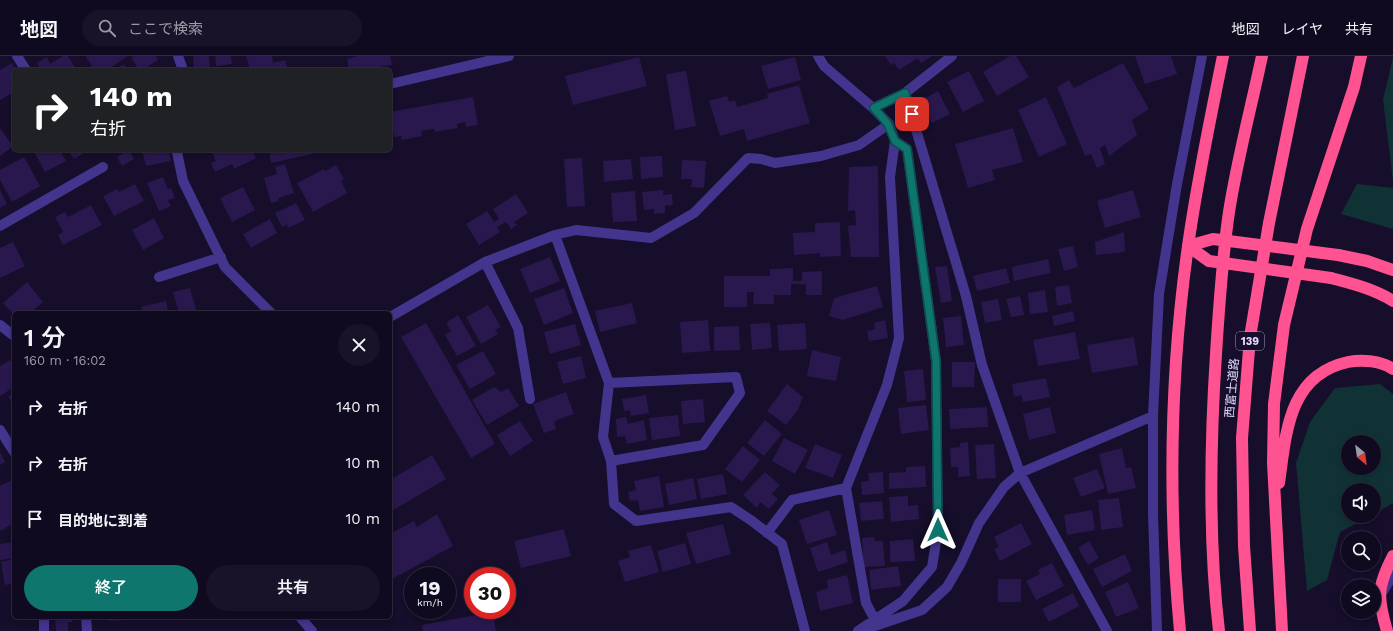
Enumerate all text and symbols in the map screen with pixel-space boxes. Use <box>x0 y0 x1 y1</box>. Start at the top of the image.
search box <box>82 10 362 46</box>
icon: search <box>96 17 118 39</box>
text: 地図 <box>20 18 58 41</box>
text: ここで検索 <box>128 20 203 38</box>
text: 地図 <box>1231 21 1259 37</box>
text: レイヤ <box>1281 21 1323 37</box>
text: 共有 <box>1345 21 1373 37</box>
text: 140 m <box>90 80 173 113</box>
icon: right <box>24 84 76 136</box>
pin <box>895 97 929 131</box>
icon: arrive <box>901 103 923 125</box>
text: 右折 <box>90 118 126 139</box>
text: 1 分 <box>24 324 65 352</box>
button: close <box>338 324 380 366</box>
road number: 139 <box>1236 332 1264 350</box>
text: 160 m · 16:02 <box>24 353 106 368</box>
street label: 西富士道路 <box>1222 357 1242 419</box>
icon: right <box>24 396 46 418</box>
text: 140 m <box>336 398 380 416</box>
text: 右折 <box>58 400 88 418</box>
north arrow <box>1341 435 1381 475</box>
map controls <box>1341 435 1381 619</box>
icon: right <box>24 452 46 474</box>
text: 10 m <box>345 454 380 472</box>
text: 右折 <box>58 456 88 474</box>
button: sound <box>1341 483 1381 523</box>
icon: arrive <box>24 508 46 530</box>
position arrow <box>917 509 959 551</box>
text: 10 m <box>345 510 380 528</box>
text: 目的地に到着 <box>58 512 148 530</box>
button: search <box>1341 531 1381 571</box>
button: 終了 <box>24 565 198 611</box>
button: 共有 <box>206 565 380 611</box>
speed limit sign: 30 <box>464 567 516 619</box>
text: 19 <box>420 576 440 600</box>
button: layers <box>1341 579 1381 619</box>
text: km/h <box>417 597 443 608</box>

